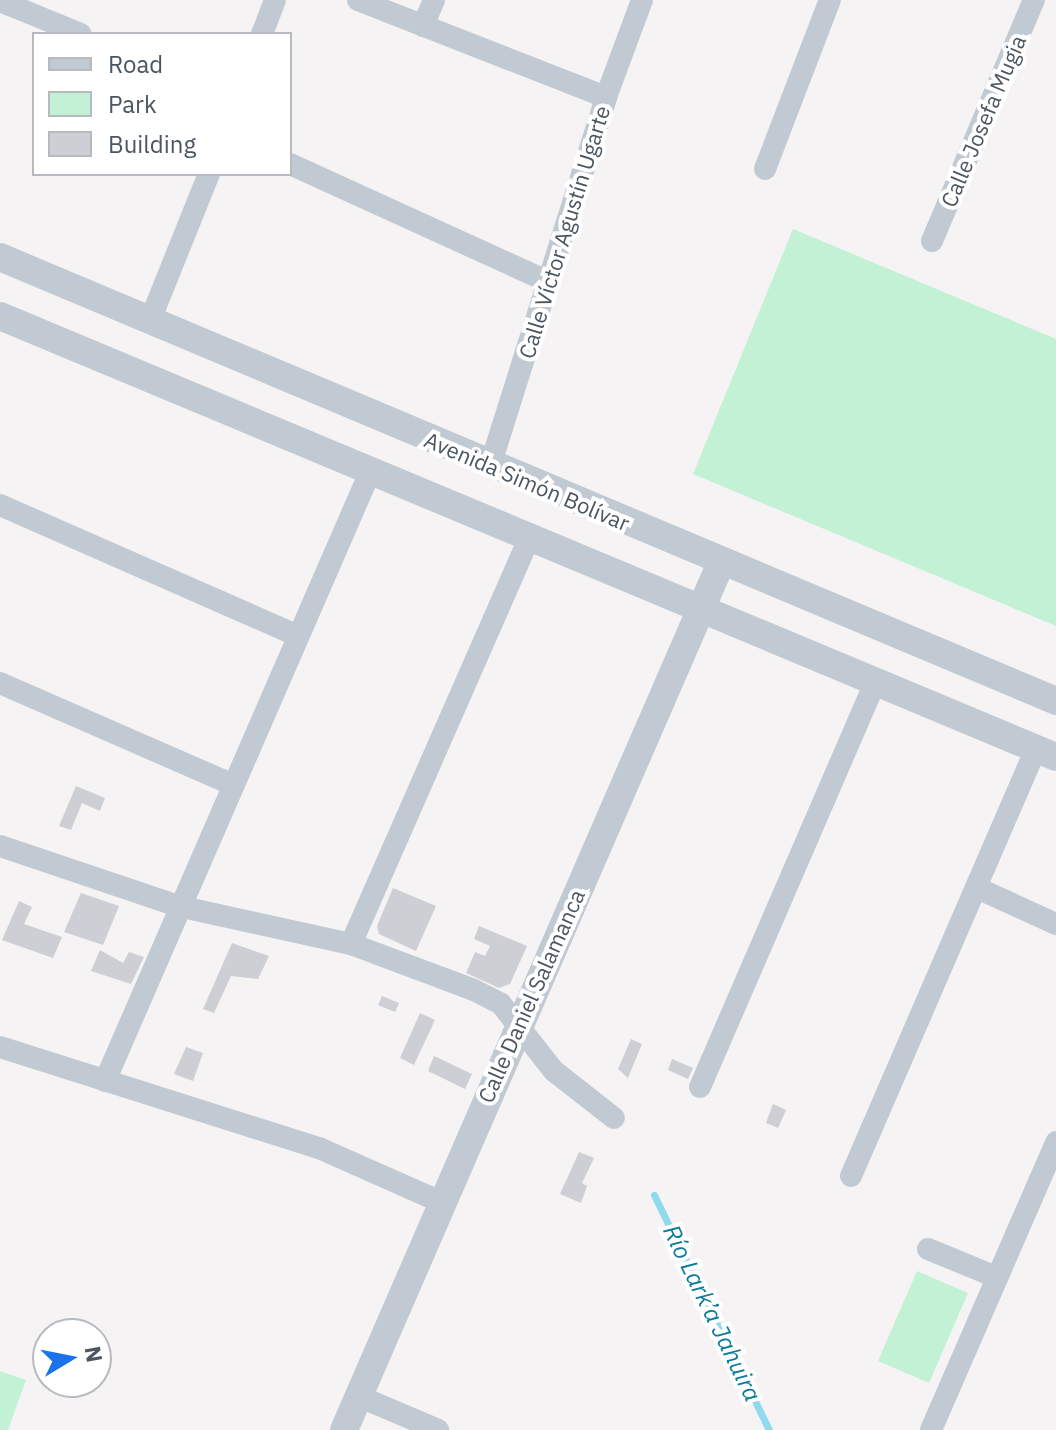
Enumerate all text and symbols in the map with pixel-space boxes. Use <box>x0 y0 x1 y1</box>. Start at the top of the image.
street label: Calle Josefa Mugia <box>935 31 1031 211</box>
legend <box>32 32 292 176</box>
text: Road <box>108 48 163 80</box>
text: Park <box>108 88 157 120</box>
street label: Calle Víctor Agustín Ugarte <box>513 102 615 362</box>
text: Building <box>108 128 196 160</box>
street label: Avenida Simón Bolívar <box>420 426 634 536</box>
street label: Calle Daniel Salamanca <box>472 885 590 1107</box>
water label: Río Lark’a Jahuira <box>657 1220 767 1406</box>
north arrow <box>32 1318 112 1398</box>
text: N <box>78 1344 110 1364</box>

